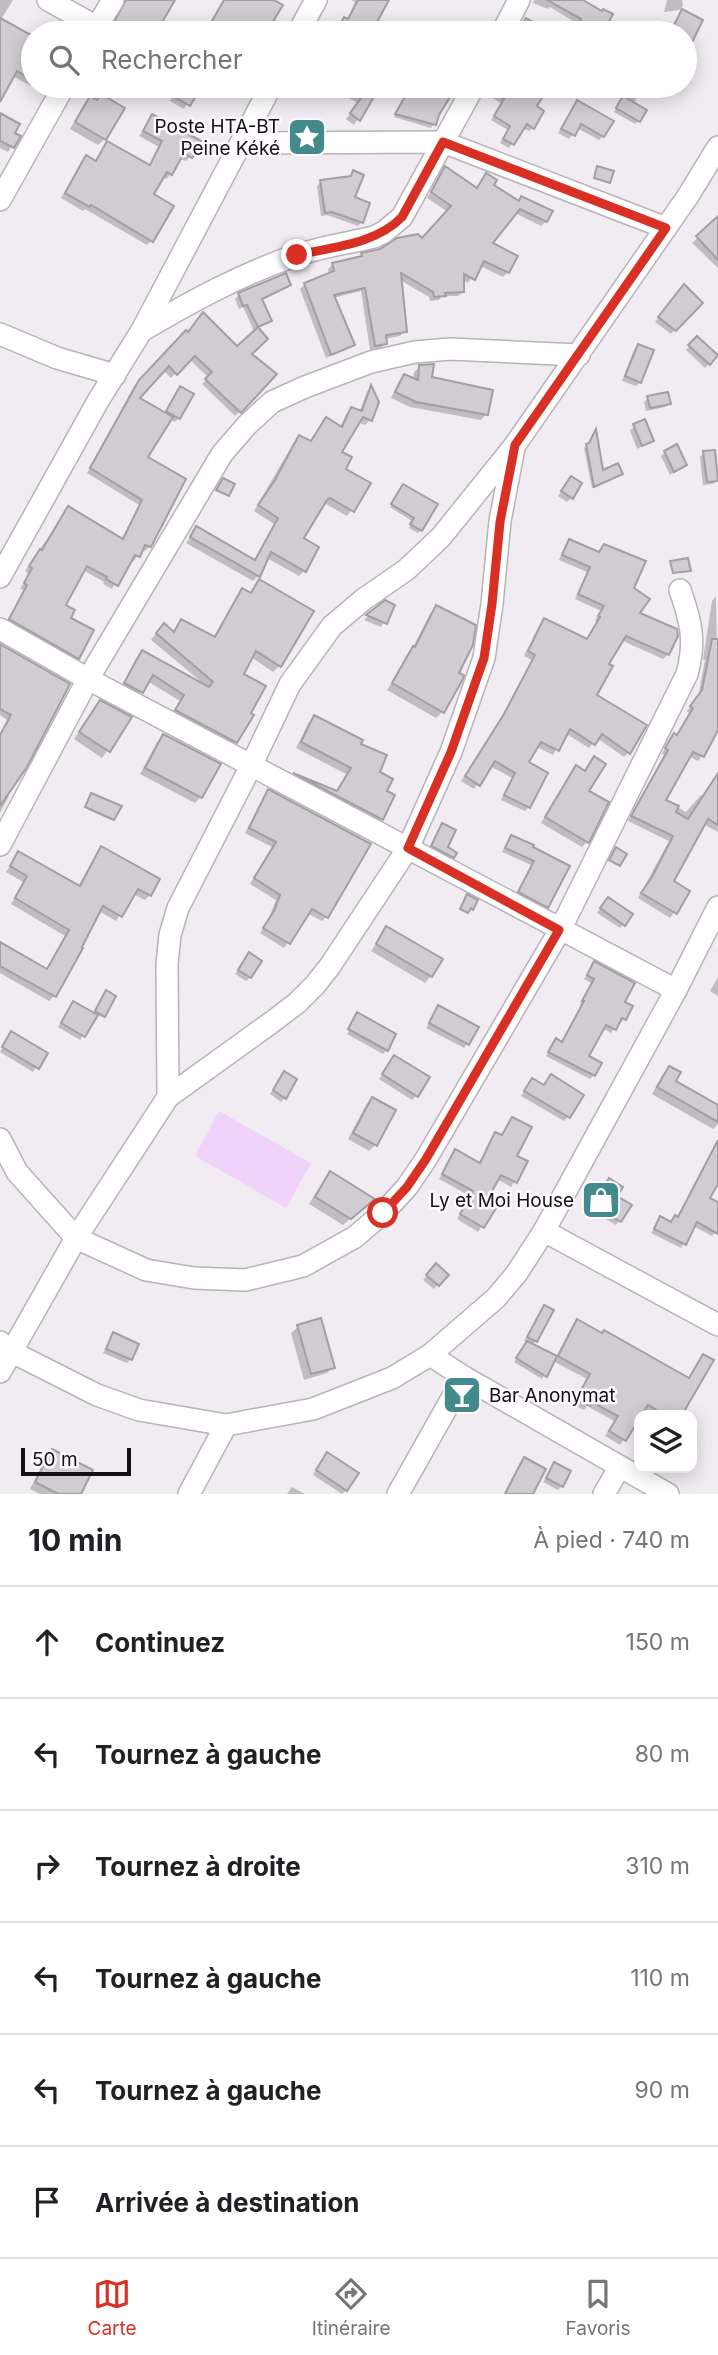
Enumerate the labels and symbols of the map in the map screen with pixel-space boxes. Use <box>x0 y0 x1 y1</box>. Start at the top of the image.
place label: Poste HTA-BT Peine Kéké <box>154 115 280 160</box>
place icon: Poste HTA-BT Peine Kéké <box>286 116 328 158</box>
route end <box>281 239 312 270</box>
shop icon: Ly et Moi House <box>580 1179 622 1221</box>
place label: Ly et Moi House <box>430 1189 574 1212</box>
route start <box>367 1197 398 1228</box>
bar icon: Bar Anonymat <box>441 1374 483 1416</box>
place label: Bar Anonymat <box>489 1384 615 1407</box>
scale bar <box>21 1445 131 1477</box>

